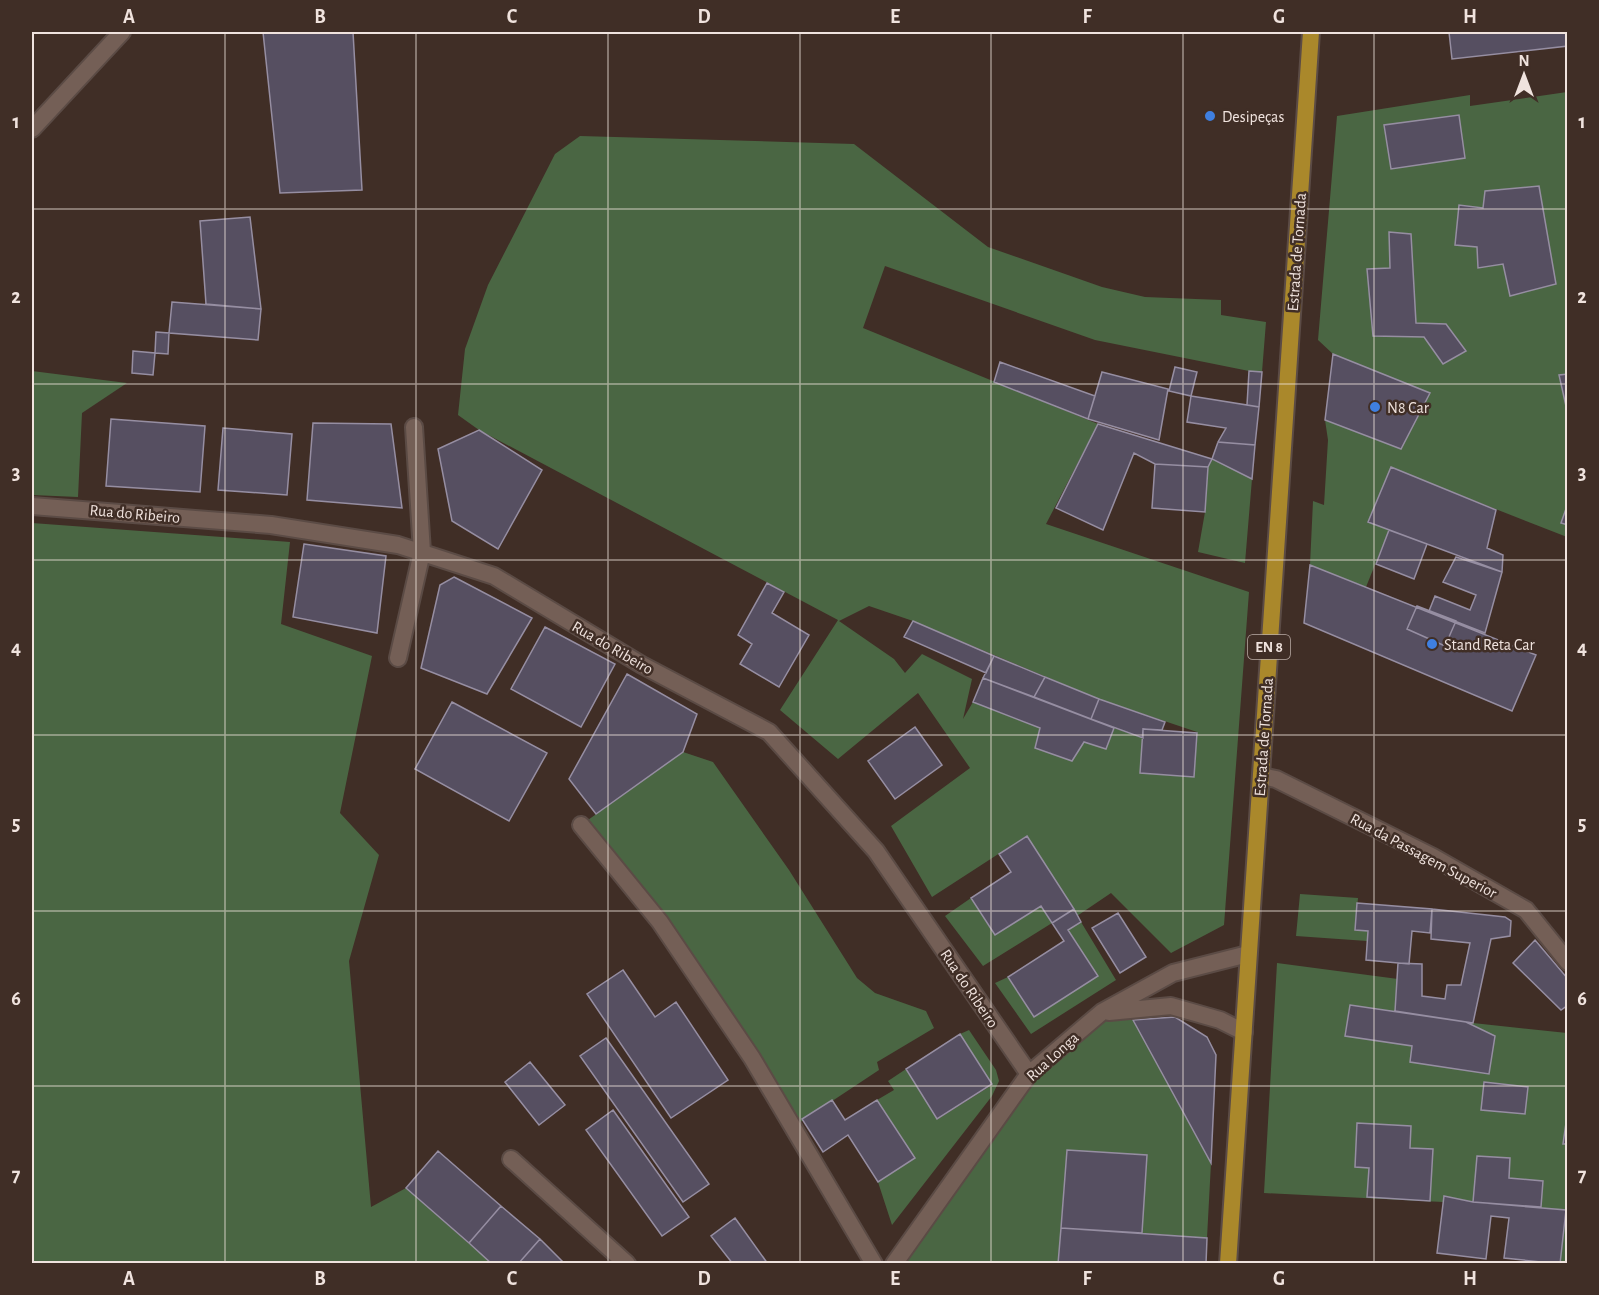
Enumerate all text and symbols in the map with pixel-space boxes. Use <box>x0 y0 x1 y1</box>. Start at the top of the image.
text: A <box>123 7 135 27</box>
text: B <box>314 7 326 27</box>
text: C <box>507 7 518 27</box>
text: D <box>697 7 711 27</box>
text: E <box>890 7 900 27</box>
text: F <box>1082 7 1092 27</box>
text: G <box>1273 7 1285 27</box>
text: H <box>1463 7 1477 27</box>
north arrow <box>1494 45 1554 105</box>
text: N <box>1518 53 1530 69</box>
marker: Desipeças <box>1203 109 1217 123</box>
place label: Desipeças <box>1222 109 1284 125</box>
text: 1 <box>12 112 20 132</box>
text: 1 <box>1578 112 1586 132</box>
street label: Estrada de Tornada <box>1285 192 1309 312</box>
text: 2 <box>11 287 21 307</box>
text: 2 <box>1577 287 1587 307</box>
marker: N8 Car <box>1368 400 1382 414</box>
place label: N8 Car <box>1387 400 1430 416</box>
text: 3 <box>12 463 20 483</box>
text: 3 <box>1578 463 1586 483</box>
street label: Rua do Ribeiro <box>89 502 181 526</box>
street label: Rua do Ribeiro <box>569 618 656 678</box>
road number: EN 8 <box>1248 635 1290 659</box>
marker: Stand Reta Car <box>1425 637 1439 651</box>
place label: Stand Reta Car <box>1444 637 1535 653</box>
text: 4 <box>11 638 21 658</box>
text: 4 <box>1577 638 1587 658</box>
street label: Estrada de Tornada <box>1252 677 1276 797</box>
street label: Rua da Passagem Superior <box>1348 810 1500 902</box>
text: 5 <box>12 814 20 834</box>
text: 5 <box>1578 814 1586 834</box>
street label: Rua do Ribeiro <box>937 946 1001 1031</box>
text: 6 <box>11 989 21 1009</box>
text: 6 <box>1577 989 1587 1009</box>
street label: Rua Longa <box>1023 1029 1082 1084</box>
text: 7 <box>12 1165 21 1185</box>
text: 7 <box>1578 1165 1587 1185</box>
text: A <box>123 1269 135 1289</box>
text: B <box>314 1269 326 1289</box>
text: C <box>507 1269 518 1289</box>
text: D <box>697 1269 711 1289</box>
text: E <box>890 1269 900 1289</box>
text: F <box>1082 1269 1092 1289</box>
text: G <box>1273 1269 1285 1289</box>
text: H <box>1463 1269 1477 1289</box>

